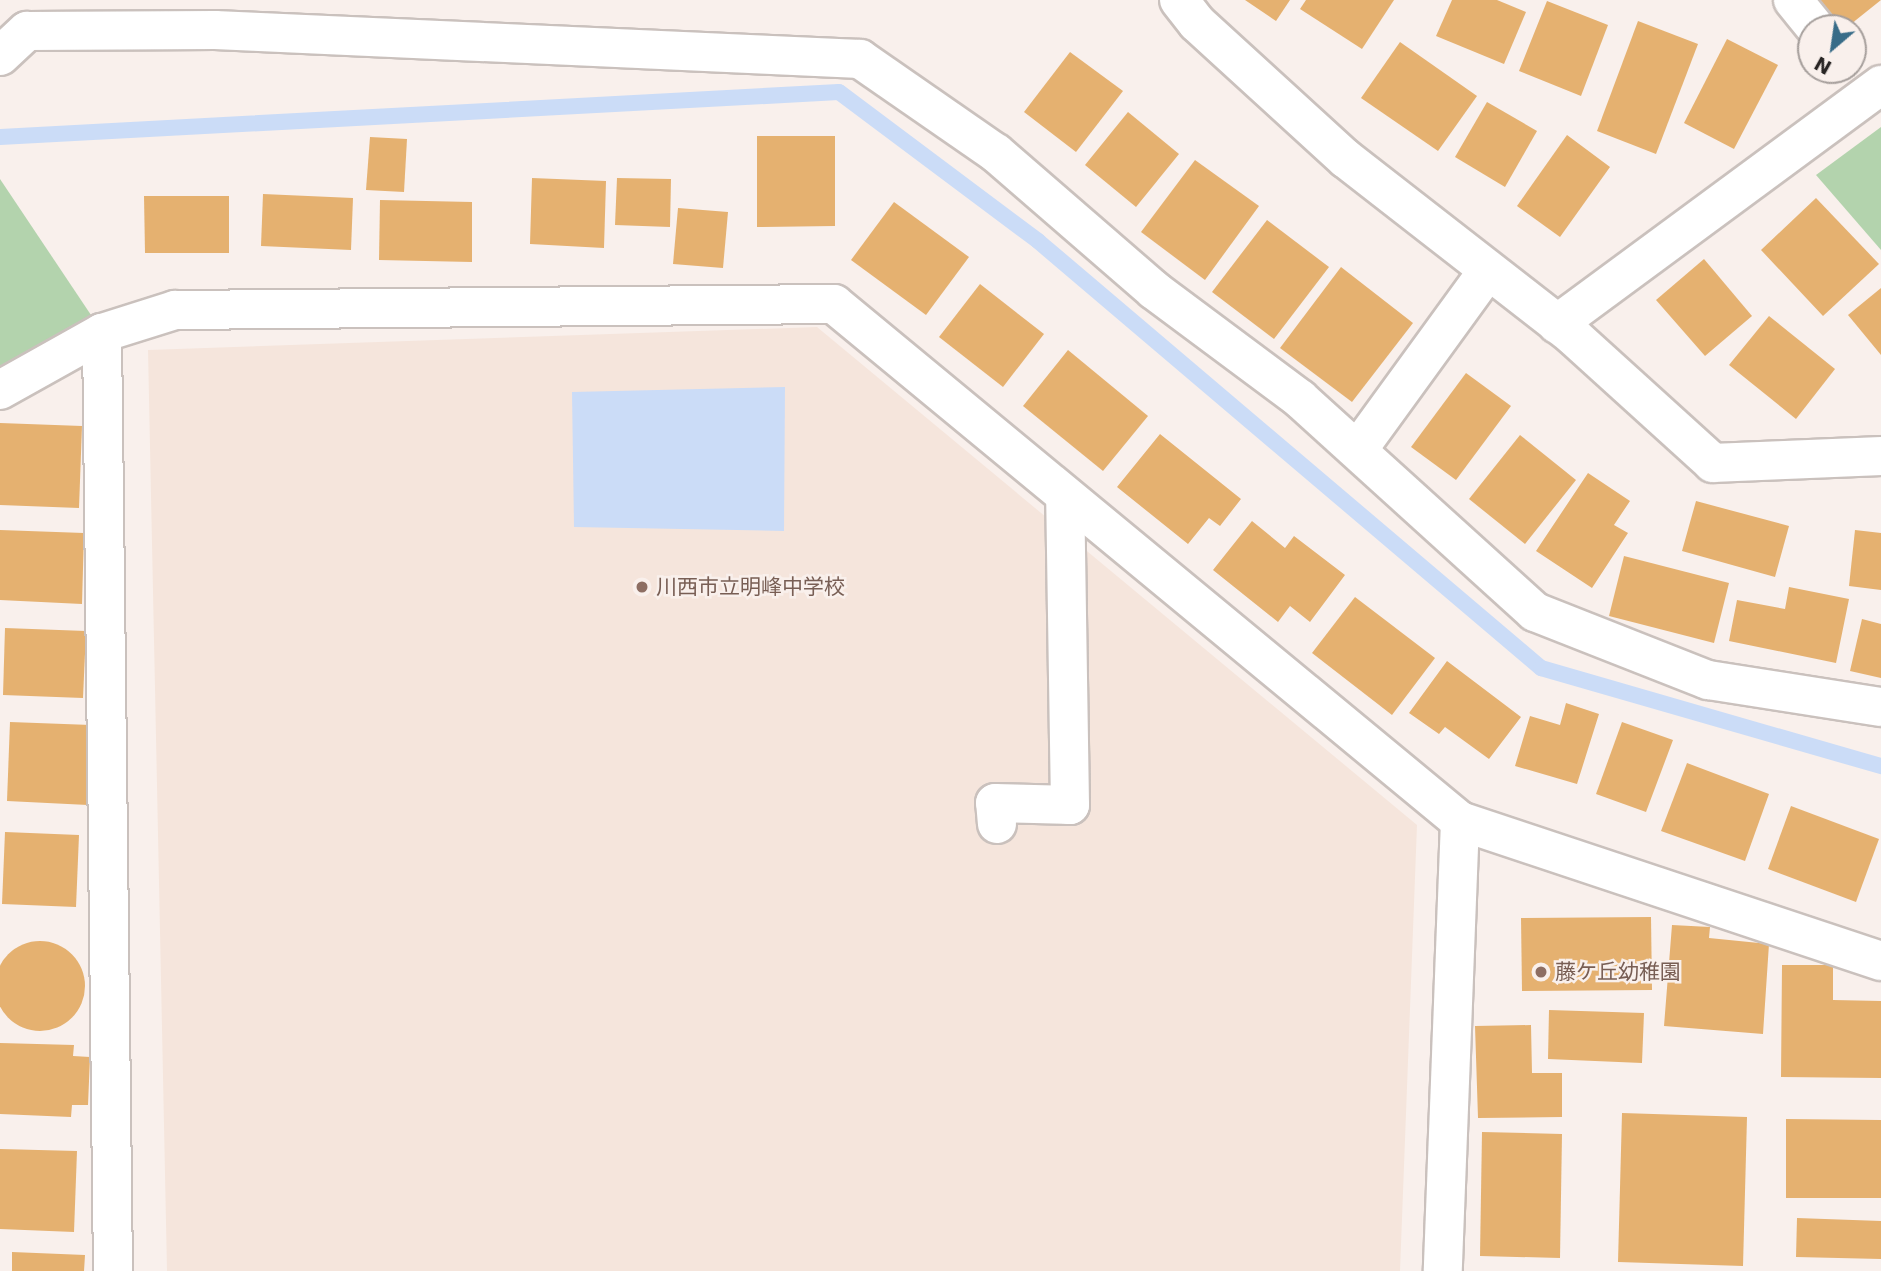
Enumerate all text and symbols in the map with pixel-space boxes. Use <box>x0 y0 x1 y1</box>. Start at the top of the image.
north arrow <box>1797 14 1867 84</box>
text: N <box>1810 52 1835 79</box>
place label: 川西市立明峰中学校 <box>656 574 845 600</box>
marker: 川西市立明峰中学校 <box>634 579 650 595</box>
place label: 藤ケ丘幼稚園 <box>1555 959 1681 985</box>
marker: 藤ケ丘幼稚園 <box>1533 964 1549 980</box>

